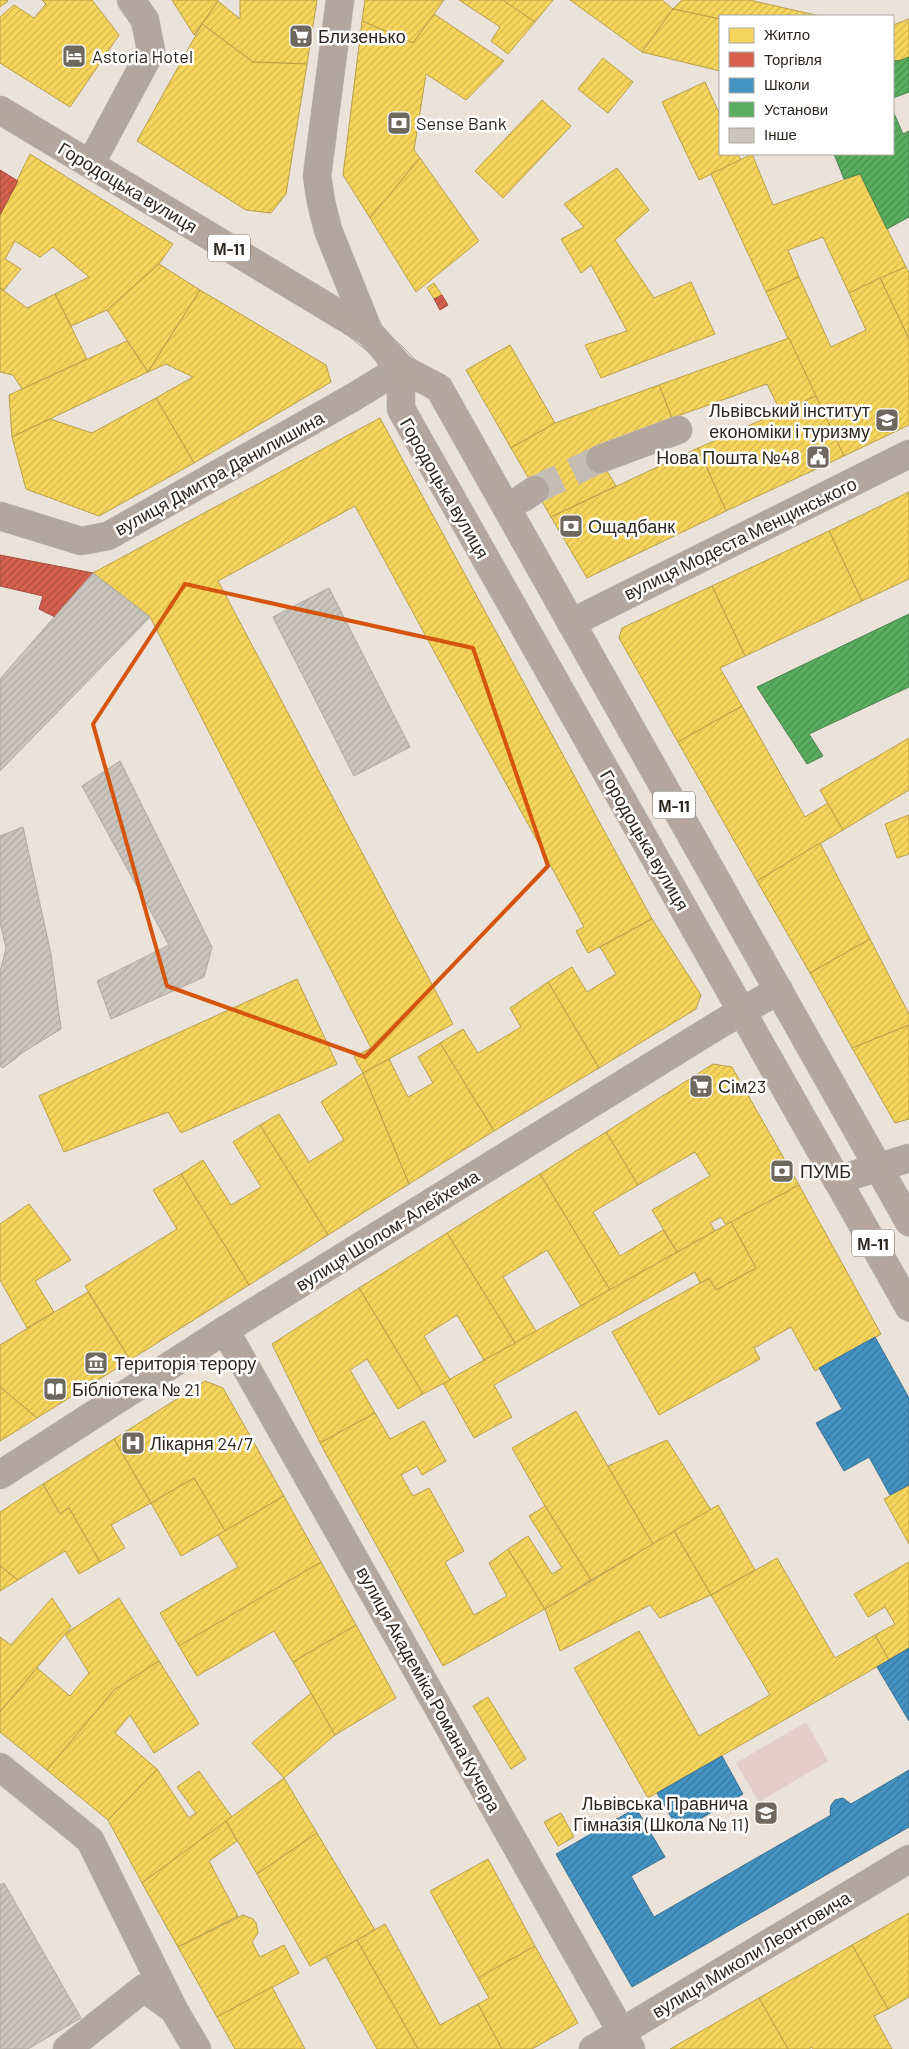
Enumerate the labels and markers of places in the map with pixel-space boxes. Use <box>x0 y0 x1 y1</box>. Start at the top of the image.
supermarket icon: Близенько <box>288 23 314 49</box>
place label: Близенько <box>318 25 406 47</box>
hotel icon: Astoria Hotel <box>61 43 87 69</box>
place label: Astoria Hotel <box>92 45 193 67</box>
bank icon: Sense Bank <box>386 110 412 136</box>
place label: Sense Bank <box>416 112 507 134</box>
place label: Львівський інститут економіки і туризму <box>709 399 870 442</box>
school or university icon: Львівський інститут економіки і туризму <box>874 407 900 433</box>
public building icon: Нова Пошта №48 <box>805 444 831 470</box>
place label: Нова Пошта №48 <box>656 446 800 468</box>
bank icon: Ощадбанк <box>558 513 584 539</box>
place label: Ощадбанк <box>588 515 675 537</box>
supermarket icon: Сім23 <box>688 1073 714 1099</box>
place label: Сім23 <box>718 1075 766 1097</box>
bank icon: ПУМБ <box>769 1158 795 1184</box>
place label: ПУМБ <box>800 1160 851 1182</box>
museum icon: Територія терору <box>83 1350 109 1376</box>
place label: Територія терору <box>114 1352 256 1374</box>
library icon: Бібліотека № 21 <box>42 1376 68 1402</box>
place label: Бібліотека № 21 <box>72 1378 200 1400</box>
hospital icon: Лікарня 24/7 <box>120 1430 146 1456</box>
place label: Лікарня 24/7 <box>150 1432 253 1454</box>
place label: Львівська Правнича Гімназія (Школа № 11) <box>573 1792 749 1835</box>
school or university icon: Львівська Правнича Гімназія (Школа № 11) <box>753 1800 779 1826</box>

